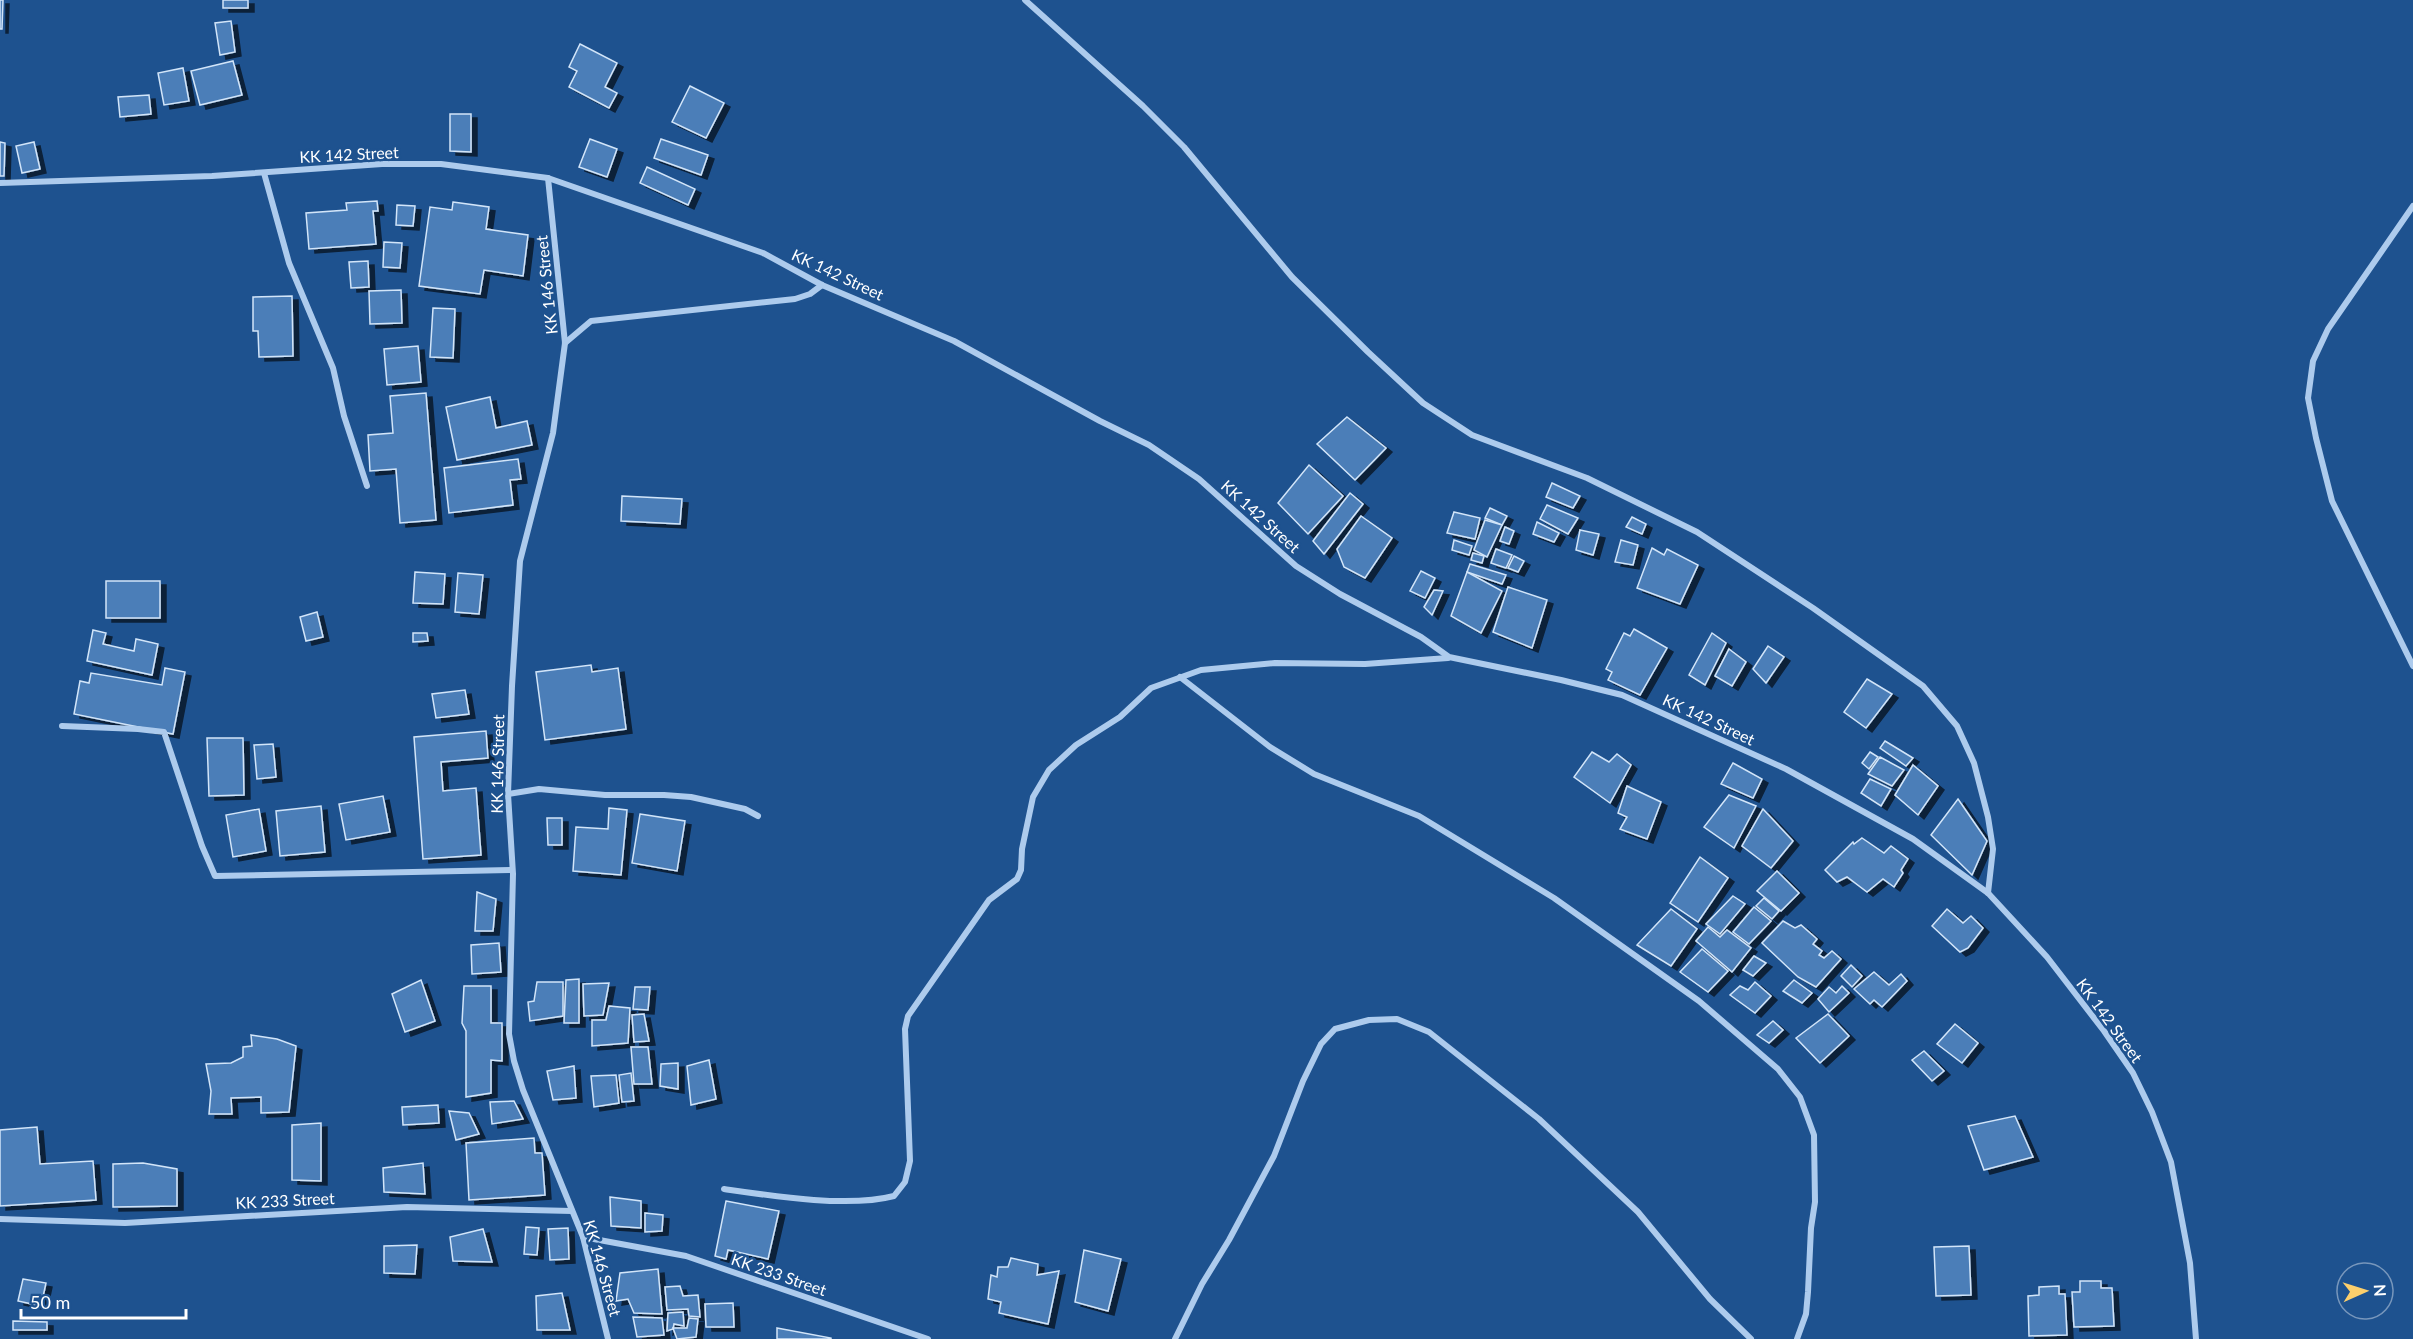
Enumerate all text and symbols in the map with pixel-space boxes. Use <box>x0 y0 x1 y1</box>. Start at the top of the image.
street label: KK 142 Street <box>299 142 399 166</box>
street label: KK 146 Street <box>531 234 561 335</box>
street label: KK 142 Street <box>789 244 887 304</box>
street label: KK 142 Street <box>1218 476 1304 556</box>
street label: KK 142 Street <box>1660 689 1758 749</box>
street label: KK 146 Street <box>487 714 507 814</box>
street label: KK 142 Street <box>2073 974 2147 1066</box>
street label: KK 233 Street <box>235 1188 335 1212</box>
street label: KK 146 Street <box>580 1218 626 1319</box>
street label: KK 233 Street <box>729 1249 829 1299</box>
north arrow <box>2335 1261 2395 1321</box>
scale bar <box>21 1282 186 1320</box>
text: N <box>2371 1284 2390 1297</box>
text: 50 m <box>30 1291 70 1313</box>

